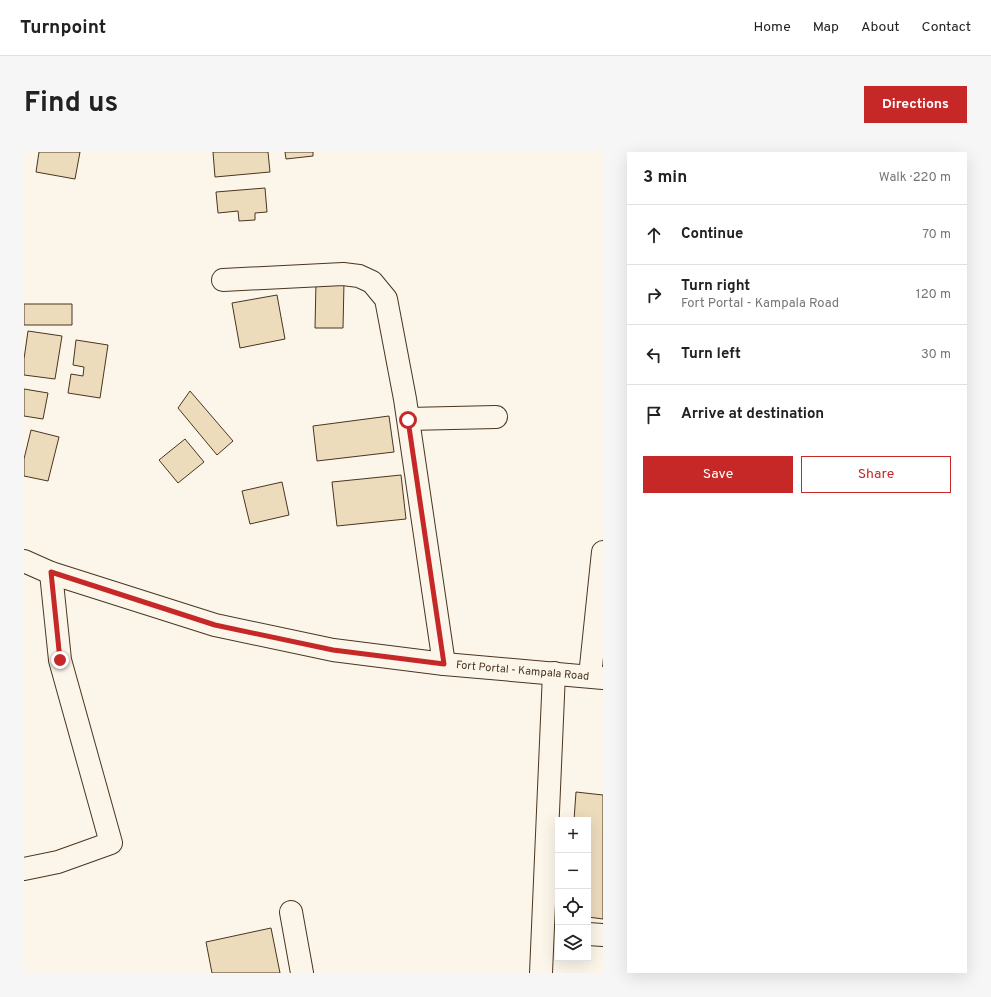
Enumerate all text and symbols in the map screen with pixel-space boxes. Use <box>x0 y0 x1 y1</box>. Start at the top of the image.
text: Turnpoint <box>20 16 106 40</box>
text: Home <box>754 19 791 36</box>
text: Map <box>813 19 839 36</box>
text: About <box>861 19 900 36</box>
text: Contact <box>922 19 971 36</box>
text: Find us <box>24 86 118 122</box>
button: Directions <box>864 86 967 123</box>
text: 3 min <box>643 167 687 189</box>
text: Walk · 220 m <box>879 170 951 186</box>
icon: ahead <box>643 224 665 246</box>
text: Continue <box>681 225 743 244</box>
text: 70 m <box>922 227 951 243</box>
text: Turn right <box>681 277 750 296</box>
icon: right <box>643 284 665 306</box>
text: 120 m <box>916 287 951 303</box>
text: Fort Portal - Kampala Road <box>681 296 839 312</box>
icon: left <box>643 344 665 366</box>
text: Turn left <box>681 345 741 364</box>
text: 30 m <box>921 347 951 363</box>
icon: arrive <box>643 404 665 426</box>
text: Arrive at destination <box>681 405 824 424</box>
route start <box>399 411 417 429</box>
button: Save <box>643 456 793 493</box>
button: Share <box>801 456 951 493</box>
route end <box>51 651 69 669</box>
street label: Fort Portal - Kampala Road <box>455 658 590 684</box>
map controls <box>555 817 591 961</box>
button: + <box>555 817 591 853</box>
button: − <box>555 853 591 889</box>
button: locate <box>555 889 591 925</box>
button: layers <box>555 925 591 961</box>

